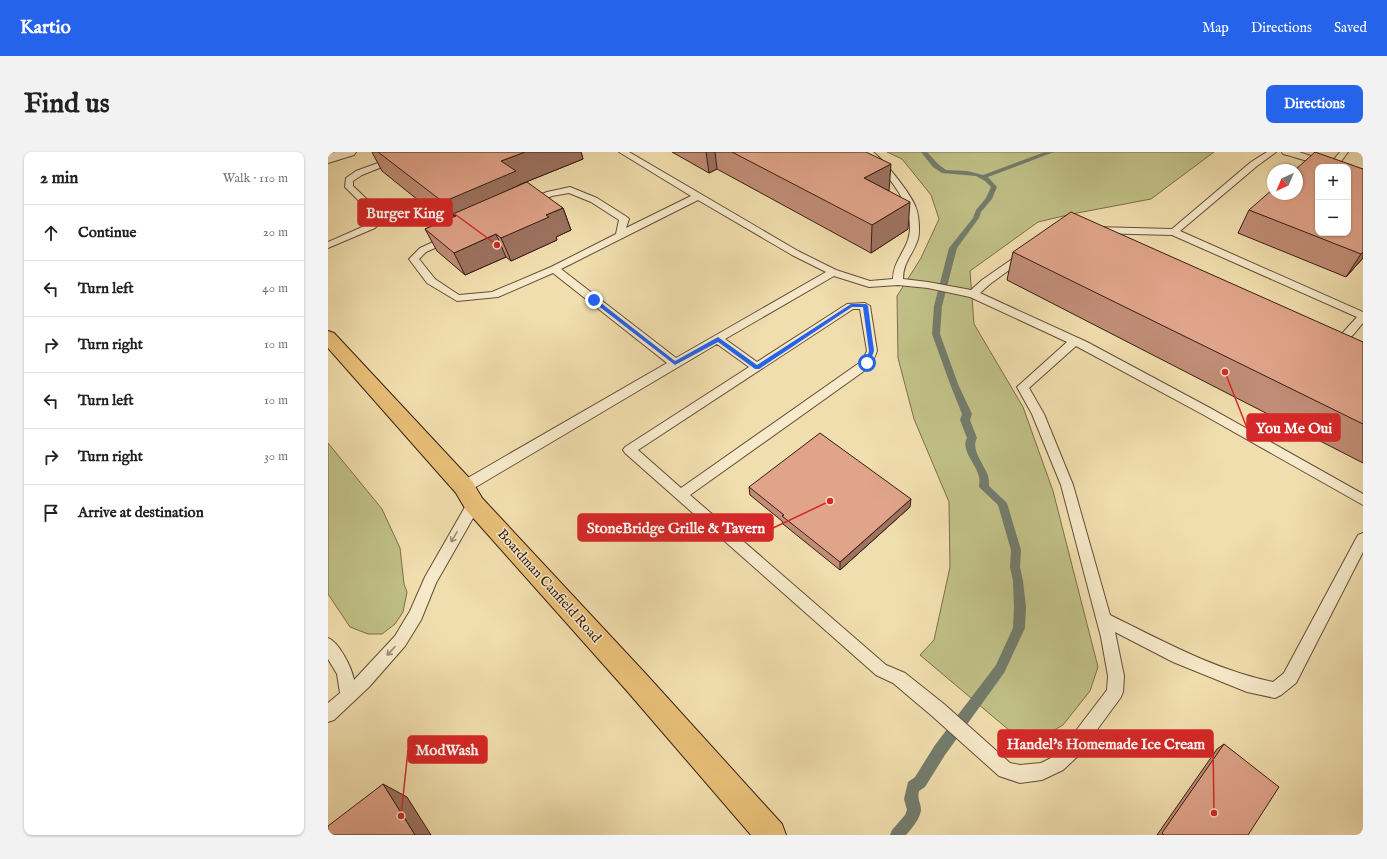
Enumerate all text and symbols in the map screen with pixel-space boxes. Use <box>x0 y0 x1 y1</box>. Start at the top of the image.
text: Kartio <box>20 16 71 40</box>
text: Map <box>1202 19 1229 37</box>
text: Directions <box>1251 19 1312 37</box>
text: Saved <box>1334 19 1367 37</box>
button: Directions <box>1266 85 1363 123</box>
text: Find us <box>24 87 110 122</box>
north arrow <box>1267 164 1303 200</box>
map controls <box>1315 164 1351 236</box>
button: + <box>1315 164 1351 200</box>
text: 2 min <box>40 168 78 189</box>
text: Walk · 110 m <box>223 170 288 187</box>
callout: Burger King <box>358 199 452 226</box>
button: − <box>1315 200 1351 236</box>
text: Burger King <box>366 204 445 223</box>
icon: ahead <box>40 222 62 244</box>
text: Continue <box>78 223 136 242</box>
text: 20 m <box>263 224 288 241</box>
icon: left <box>40 278 62 300</box>
text: Turn left <box>78 279 134 298</box>
text: 40 m <box>262 280 288 297</box>
route end <box>585 291 603 309</box>
icon: right <box>40 334 62 356</box>
text: Turn right <box>78 335 143 354</box>
text: 10 m <box>264 336 288 353</box>
route start <box>858 354 876 372</box>
icon: left <box>40 390 62 412</box>
text: Turn left <box>78 391 134 410</box>
text: 10 m <box>264 392 288 409</box>
callout: You Me Oui <box>1247 414 1340 441</box>
text: You Me Oui <box>1256 419 1332 438</box>
icon: right <box>40 446 62 468</box>
text: Turn right <box>78 447 143 466</box>
text: 30 m <box>264 448 288 465</box>
icon: arrive <box>40 502 62 524</box>
text: Arrive at destination <box>78 503 204 522</box>
callout: StoneBridge Grille & Tavern <box>578 514 773 541</box>
text: StoneBridge Grille & Tavern <box>587 519 765 538</box>
street label: Boardman Canfield Road <box>493 525 605 647</box>
one-way arrow <box>450 531 458 543</box>
one-way arrow <box>387 645 396 656</box>
callout: Handel's Homemade Ice Cream <box>998 730 1213 757</box>
text: Handel's Homemade Ice Cream <box>1007 735 1206 754</box>
callout: ModWash <box>408 736 487 763</box>
text: ModWash <box>415 741 480 760</box>

